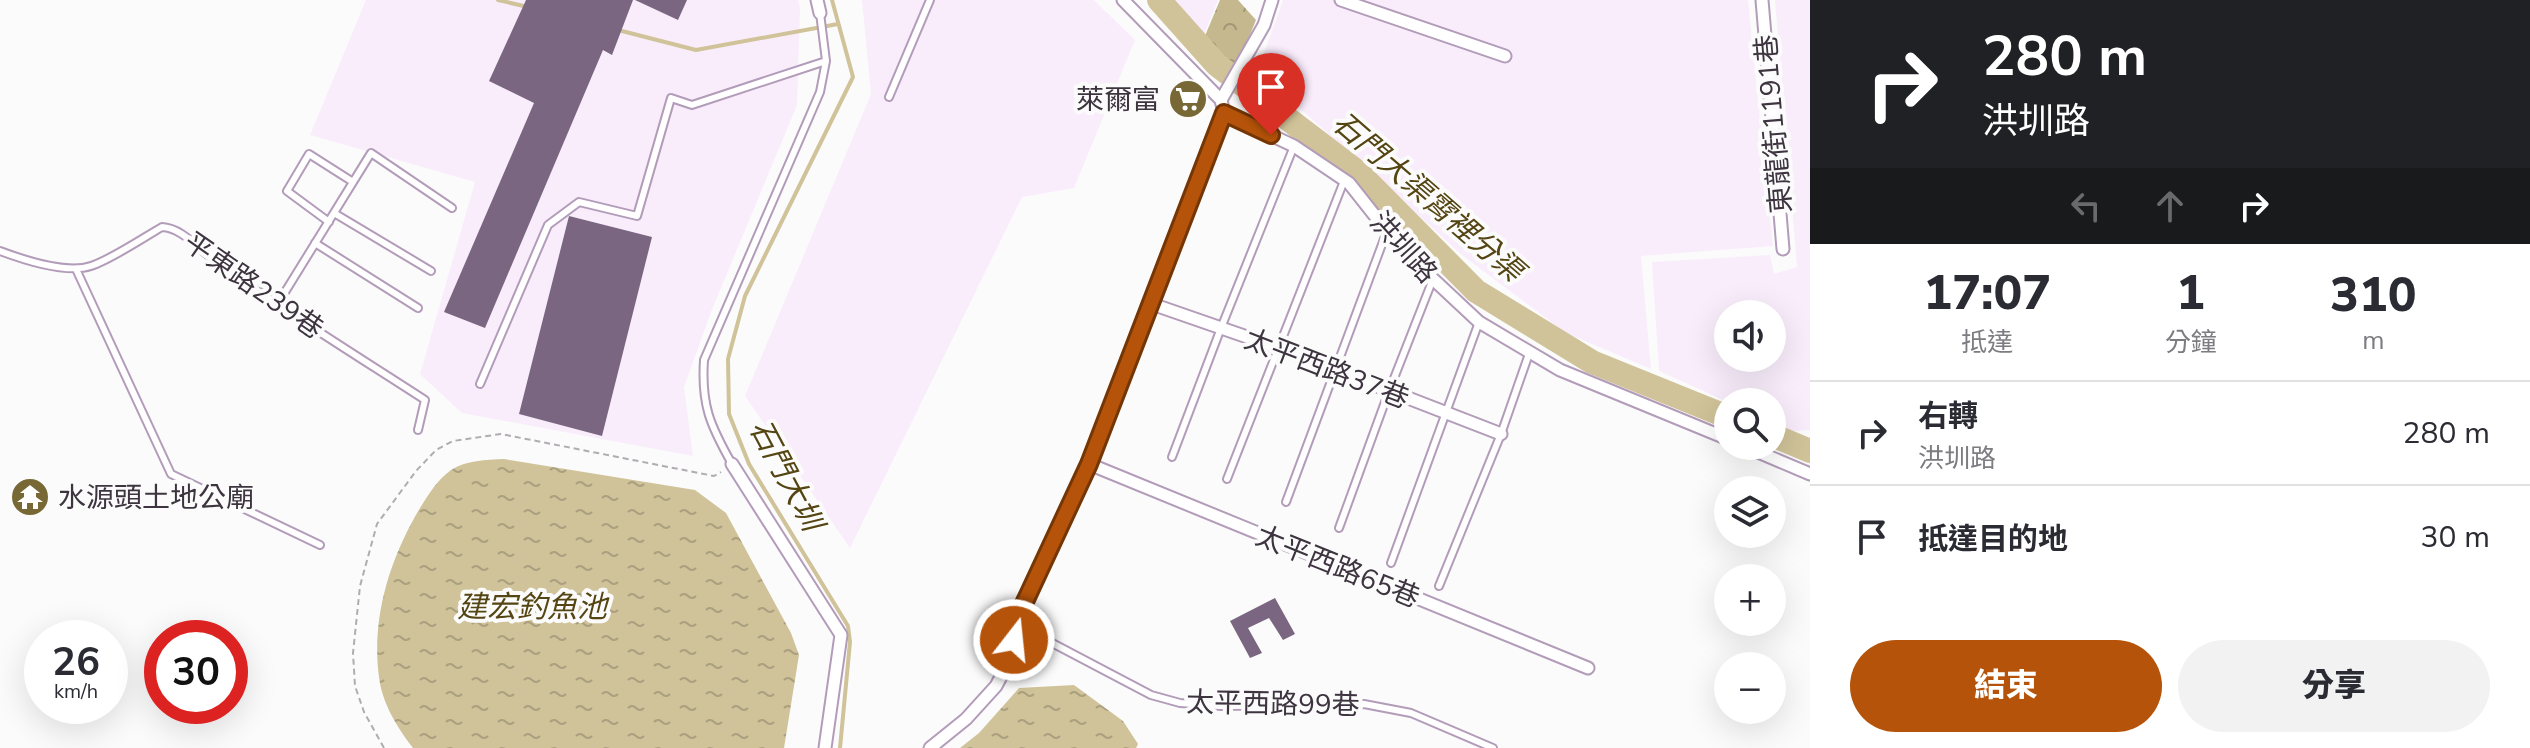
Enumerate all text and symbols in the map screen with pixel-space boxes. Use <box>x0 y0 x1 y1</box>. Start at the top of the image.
text: 280 m <box>1982 18 2147 95</box>
icon: right <box>1850 32 1954 136</box>
street label: 東龍街1191巷 <box>1747 33 1801 215</box>
pin <box>1237 53 1305 135</box>
icon: arrive <box>1249 65 1293 109</box>
supermarket icon: 萊爾富 <box>1167 78 1209 120</box>
place label: 萊爾富 <box>1076 81 1160 119</box>
text: 洪圳路 <box>1982 97 2090 146</box>
water label: 石門大渠霄裡分渠 <box>1324 103 1535 294</box>
icon: left <box>2064 184 2108 228</box>
icon: ahead <box>2148 184 2192 228</box>
icon: right <box>2232 184 2276 228</box>
street label: 洪圳路 <box>1361 204 1445 292</box>
street label: 平東路239巷 <box>176 224 331 348</box>
text: 17:07 <box>1923 260 2051 326</box>
text: 1 <box>2176 260 2205 326</box>
text: 310 <box>2330 262 2417 328</box>
map controls <box>1714 300 1786 724</box>
button: sound <box>1714 300 1786 372</box>
street label: 太平西路37巷 <box>1239 320 1414 418</box>
text: m <box>2362 323 2384 358</box>
text: 抵達 <box>1961 325 2013 360</box>
text: 分鐘 <box>2165 325 2217 360</box>
button: search <box>1714 388 1786 460</box>
text: 右轉 <box>1918 396 1978 437</box>
icon: right <box>1850 411 1894 455</box>
water label: 石門大圳 <box>739 413 834 541</box>
text: 280 m <box>2403 413 2490 454</box>
text: 洪圳路 <box>1918 441 1996 476</box>
temple icon: 水源頭土地公廟 <box>9 476 51 518</box>
button: layers <box>1714 476 1786 548</box>
place label: 水源頭土地公廟 <box>58 479 254 517</box>
icon: arrive <box>1850 515 1894 559</box>
street label: 太平西路65巷 <box>1250 517 1425 617</box>
text: 30 m <box>2421 517 2490 558</box>
text: 抵達目的地 <box>1918 519 2068 560</box>
button: + <box>1714 564 1786 636</box>
water label: 建宏釣魚池 <box>457 587 610 628</box>
position arrow <box>972 598 1056 682</box>
speed limit sign: 30 <box>144 620 248 724</box>
text: 26 <box>52 635 100 689</box>
button: 結束 <box>1850 640 2162 732</box>
button: 分享 <box>2178 640 2490 732</box>
button: − <box>1714 652 1786 724</box>
text: km/h <box>54 678 98 705</box>
street label: 太平西路99巷 <box>1186 683 1360 725</box>

